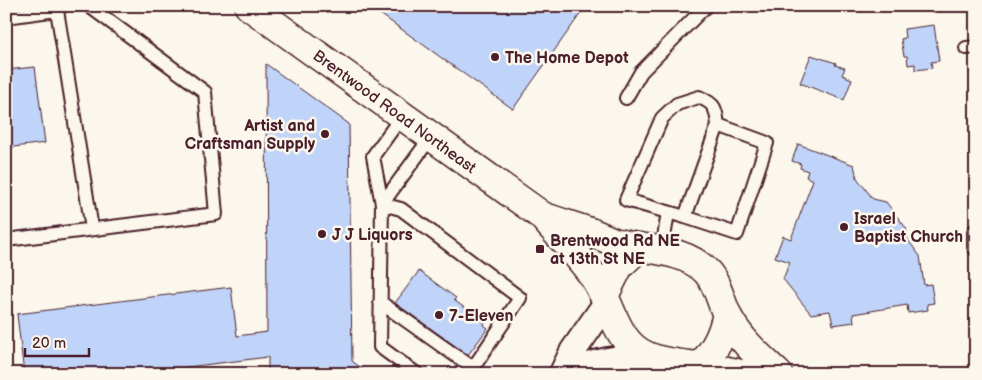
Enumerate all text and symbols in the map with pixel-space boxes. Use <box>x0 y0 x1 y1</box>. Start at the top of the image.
street label: Brentwood Road Northeast <box>309 47 480 178</box>
place label: The Home Depot <box>505 49 629 68</box>
marker: The Home Depot <box>489 51 501 63</box>
place label: Artist and Craftsman Supply <box>185 117 316 154</box>
marker: Artist and Craftsman Supply <box>319 128 331 140</box>
place label: Israel Baptist Church <box>854 210 963 247</box>
marker: Israel Baptist Church <box>838 221 850 233</box>
place label: J J Liquors <box>332 226 413 245</box>
marker: J J Liquors <box>316 228 328 240</box>
place label: Brentwood Rd NE at 13th St NE <box>550 232 680 269</box>
marker: Brentwood Rd NE at 13th St NE <box>534 243 546 255</box>
place label: 7-Eleven <box>449 307 513 326</box>
marker: 7-Eleven <box>433 309 445 321</box>
scale bar <box>25 325 89 357</box>
text: 20 m <box>32 334 66 353</box>

